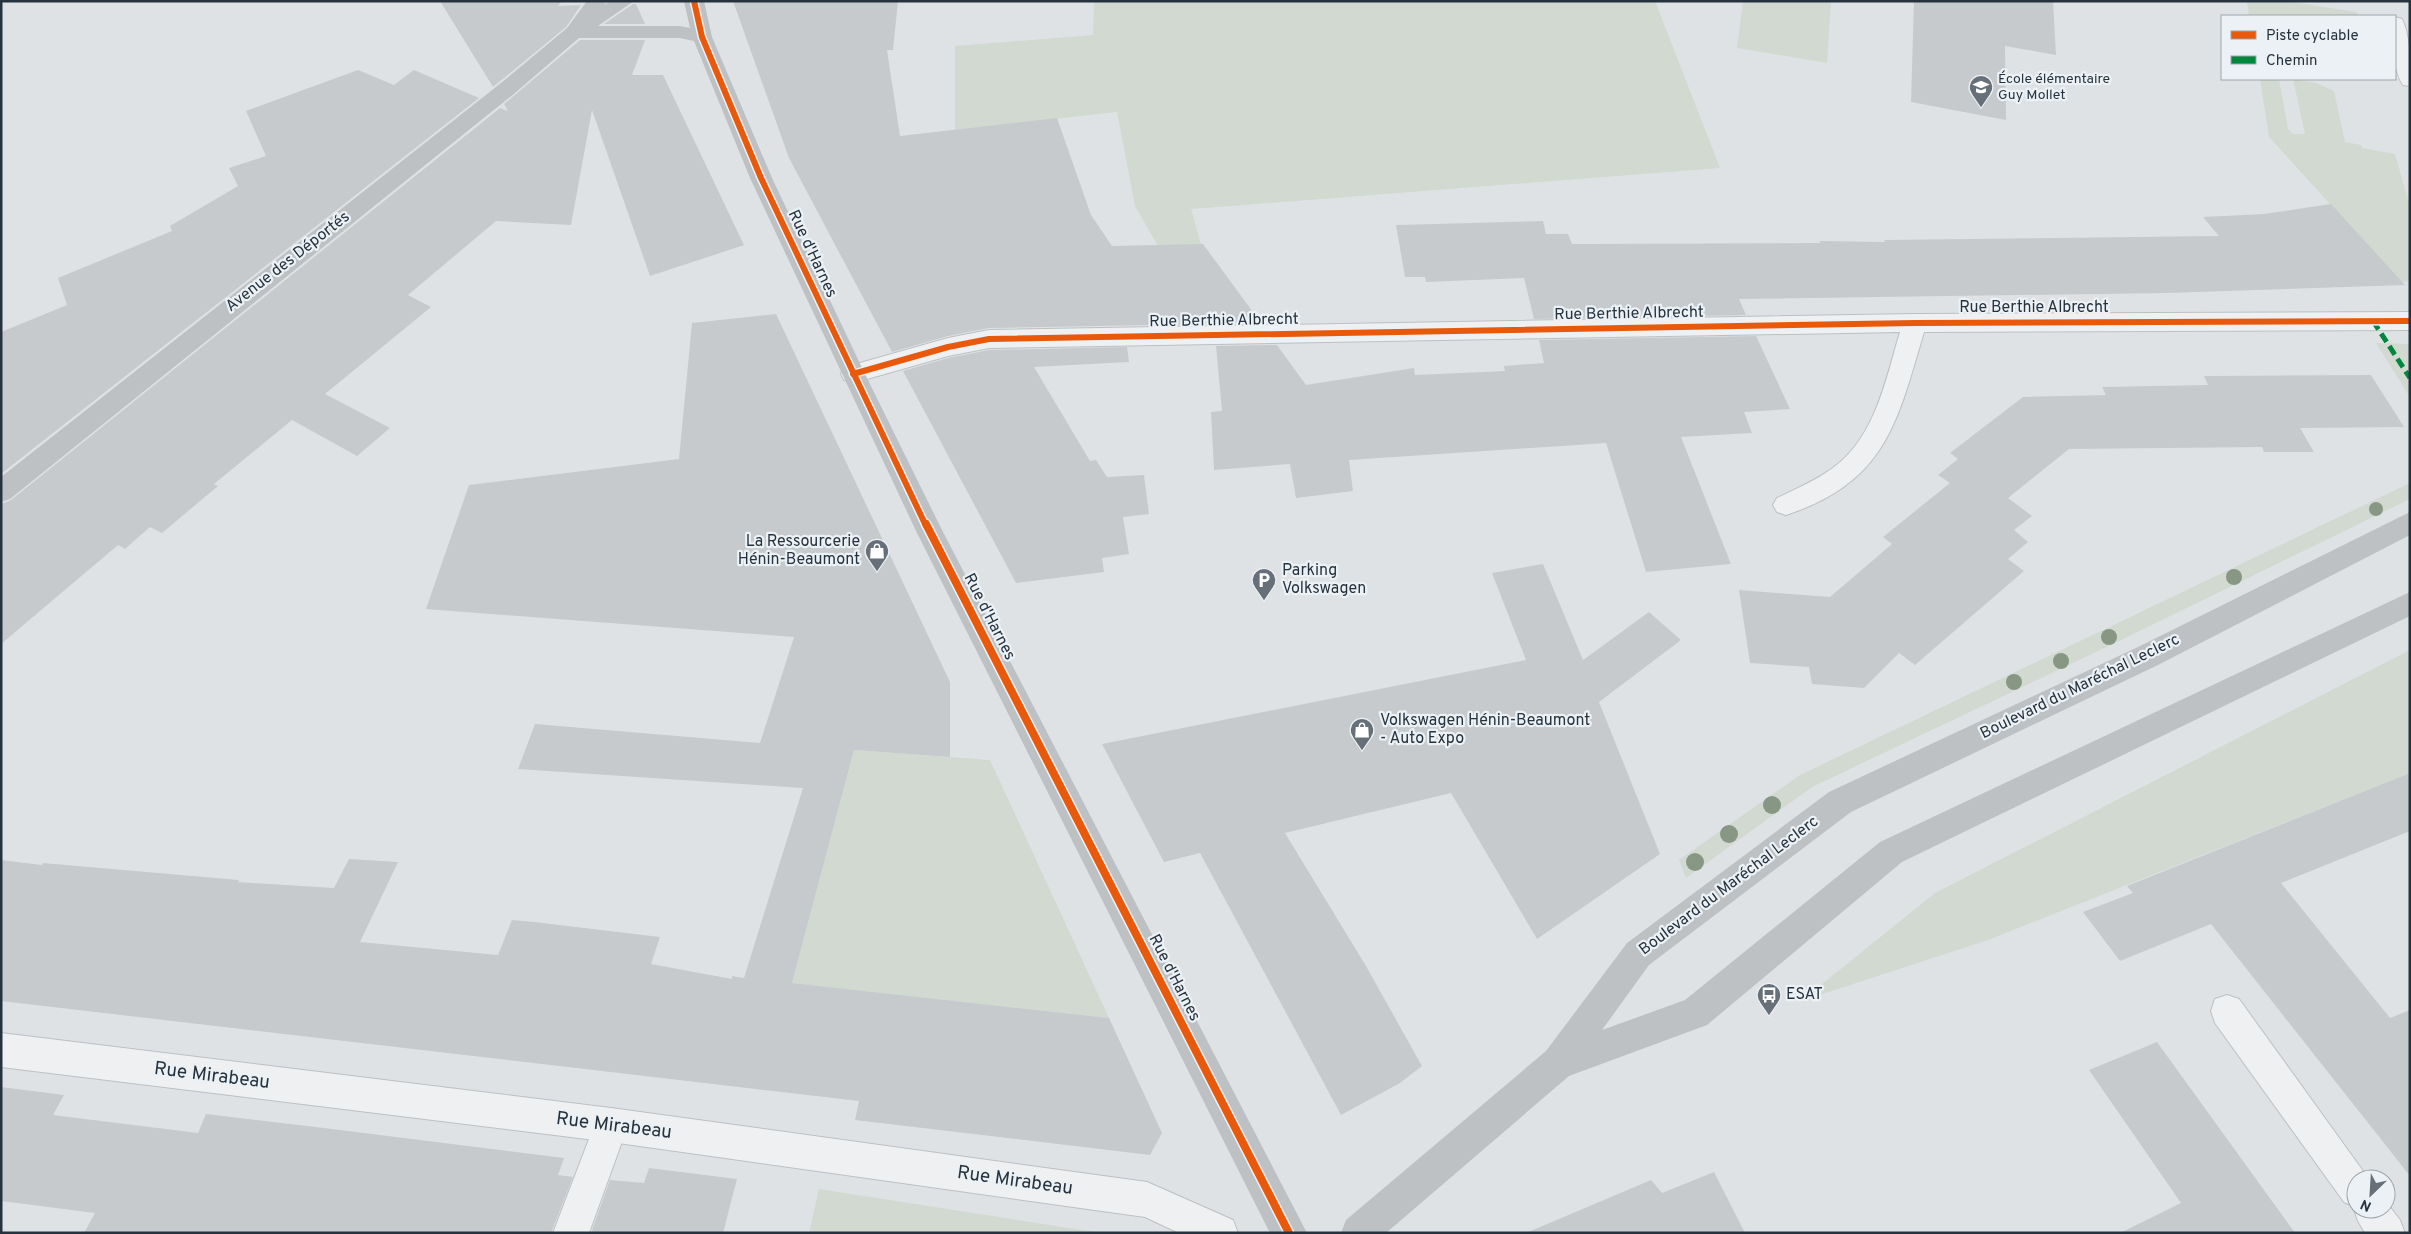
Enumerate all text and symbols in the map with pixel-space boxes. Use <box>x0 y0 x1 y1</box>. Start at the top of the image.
legend <box>2221 15 2396 80</box>
text: Piste cyclable <box>2266 27 2359 46</box>
text: Chemin <box>2266 52 2318 71</box>
place label: École élémentaire Guy Mollet <box>1998 70 2110 104</box>
school or university icon: École élémentaire Guy Mollet <box>1968 74 1994 108</box>
street label: Avenue des Déportés <box>222 207 354 317</box>
street label: Rue d'Harnes <box>783 207 841 301</box>
street label: Rue Berthie Albrecht <box>1959 298 2109 318</box>
street label: Rue Berthie Albrecht <box>1554 303 1704 325</box>
street label: Rue Berthie Albrecht <box>1149 310 1299 332</box>
place label: La Ressourcerie Hénin-Beaumont <box>738 532 860 570</box>
shop icon: La Ressourcerie Hénin-Beaumont <box>864 538 890 572</box>
place label: Parking Volkswagen <box>1282 561 1366 599</box>
parking icon: Parking Volkswagen <box>1251 567 1277 601</box>
street label: Rue d'Harnes <box>959 570 1019 664</box>
street label: Boulevard du Maréchal Leclerc <box>1977 630 2183 744</box>
place label: Volkswagen Hénin-Beaumont - Auto Expo <box>1380 711 1590 749</box>
shop icon: Volkswagen Hénin-Beaumont - Auto Expo <box>1349 717 1375 751</box>
street label: Boulevard du Maréchal Leclerc <box>1635 812 1823 960</box>
street label: Rue d'Harnes <box>1144 931 1204 1025</box>
bus stop icon: ESAT <box>1756 982 1782 1016</box>
place label: ESAT <box>1786 985 1823 1005</box>
street label: Rue Mirabeau <box>153 1057 271 1095</box>
street label: Rue Mirabeau <box>555 1107 673 1145</box>
street label: Rue Mirabeau <box>956 1161 1074 1201</box>
north arrow <box>2346 1169 2396 1219</box>
text: N <box>2358 1195 2374 1214</box>

